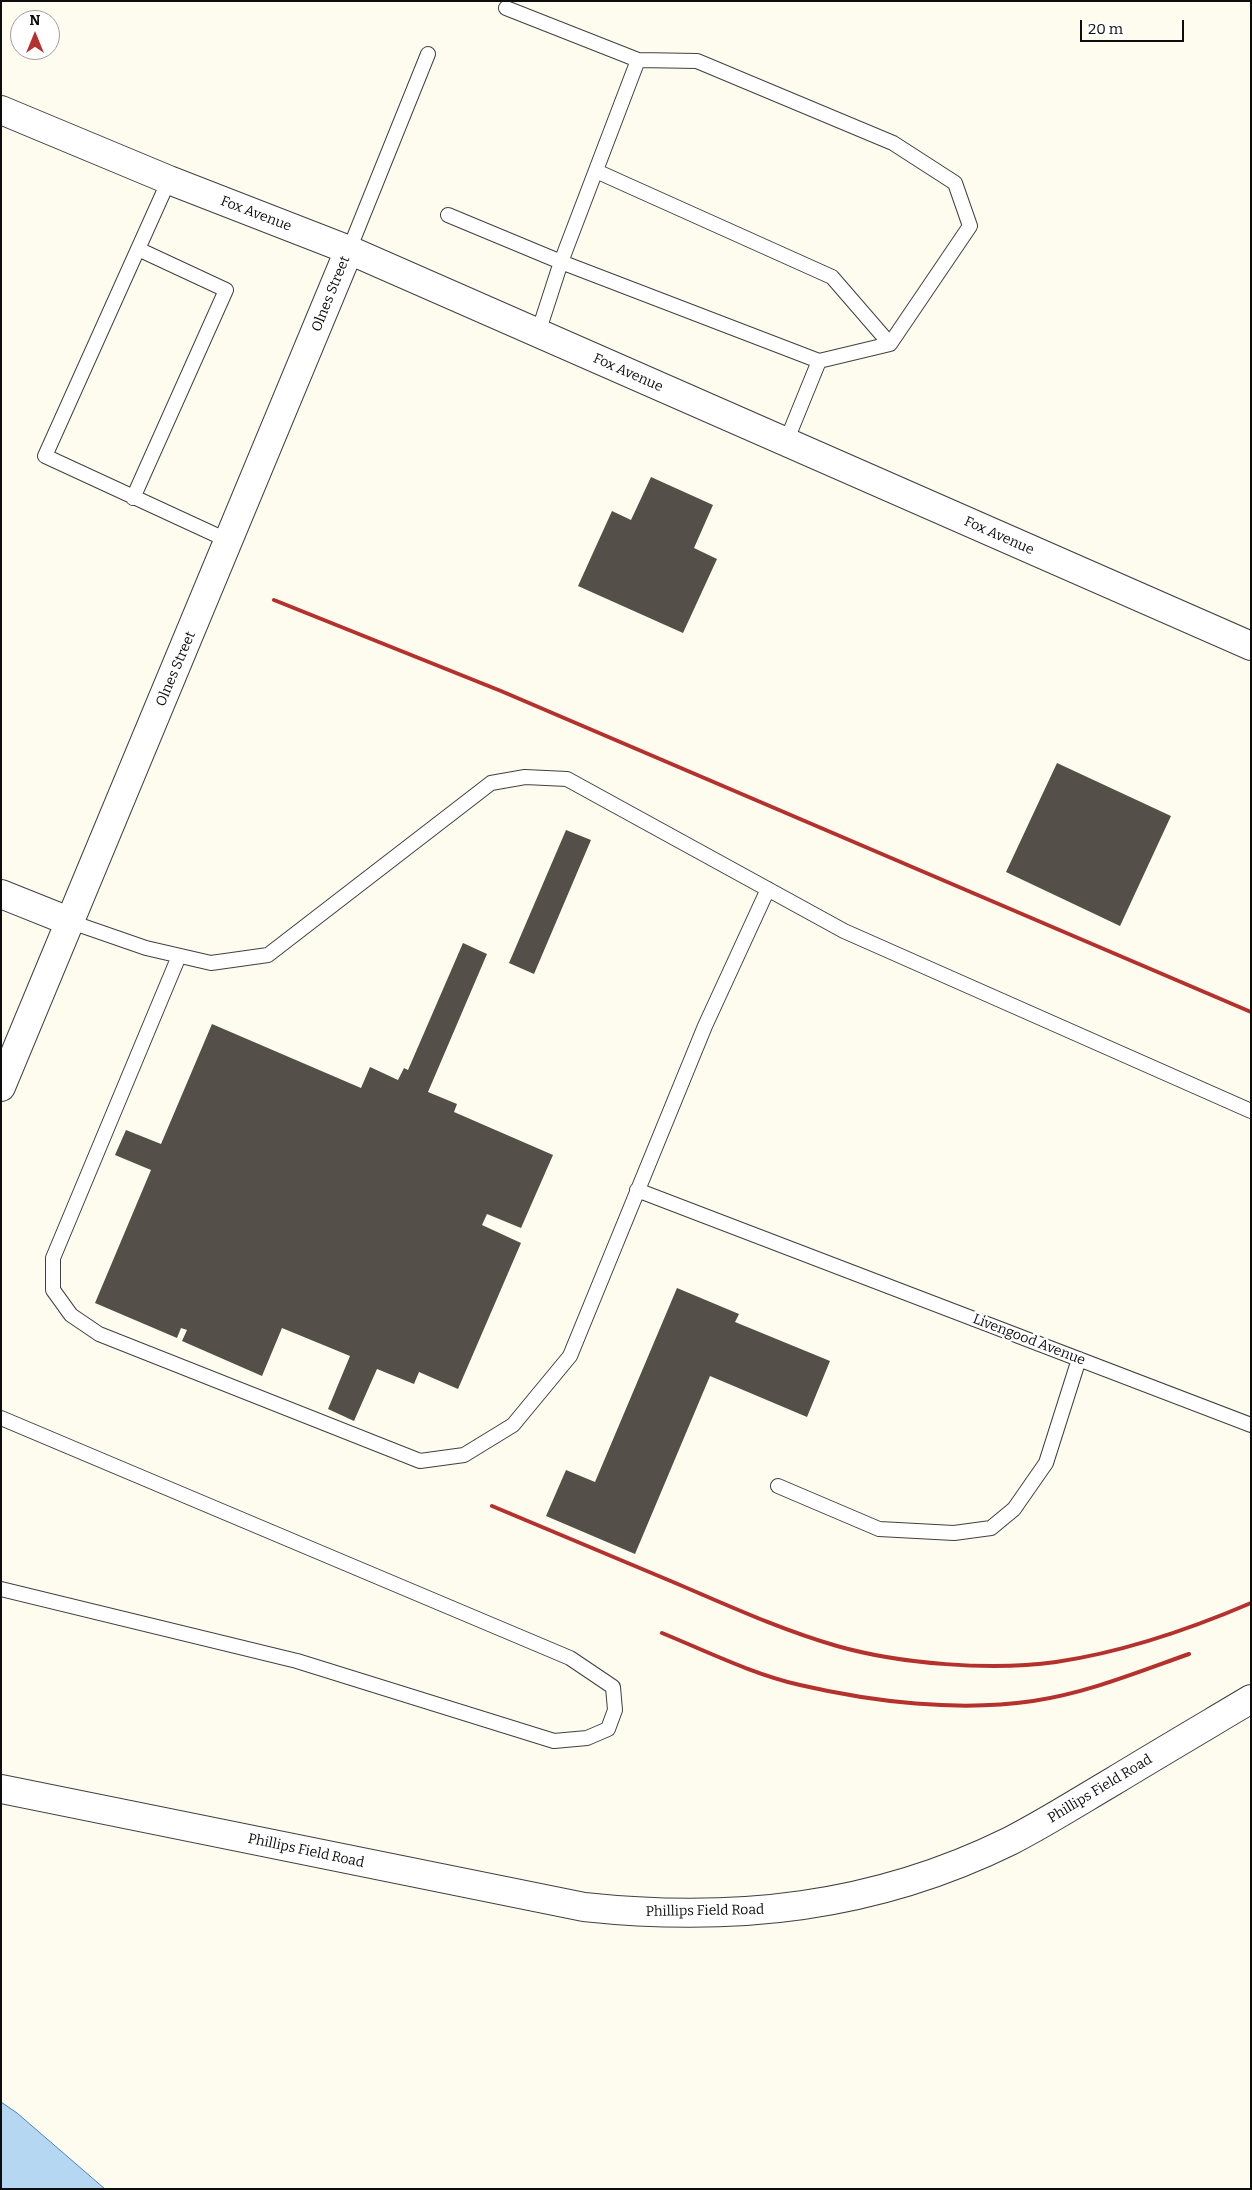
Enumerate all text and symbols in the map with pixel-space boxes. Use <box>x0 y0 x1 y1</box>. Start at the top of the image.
north arrow <box>10 10 60 60</box>
scale bar <box>1082 10 1186 42</box>
text: N <box>30 12 40 29</box>
text: 20 m <box>1088 20 1123 38</box>
street label: Fox Avenue <box>218 193 294 235</box>
street label: Olnes Street <box>308 254 354 334</box>
street label: Fox Avenue <box>591 350 665 396</box>
street label: Fox Avenue <box>962 513 1036 559</box>
street label: Olnes Street <box>153 629 199 709</box>
street label: Livengood Avenue <box>970 1311 1088 1369</box>
street label: Phillips Field Road <box>1045 1751 1155 1827</box>
street label: Phillips Field Road <box>246 1830 366 1872</box>
street label: Phillips Field Road <box>646 1902 764 1920</box>

